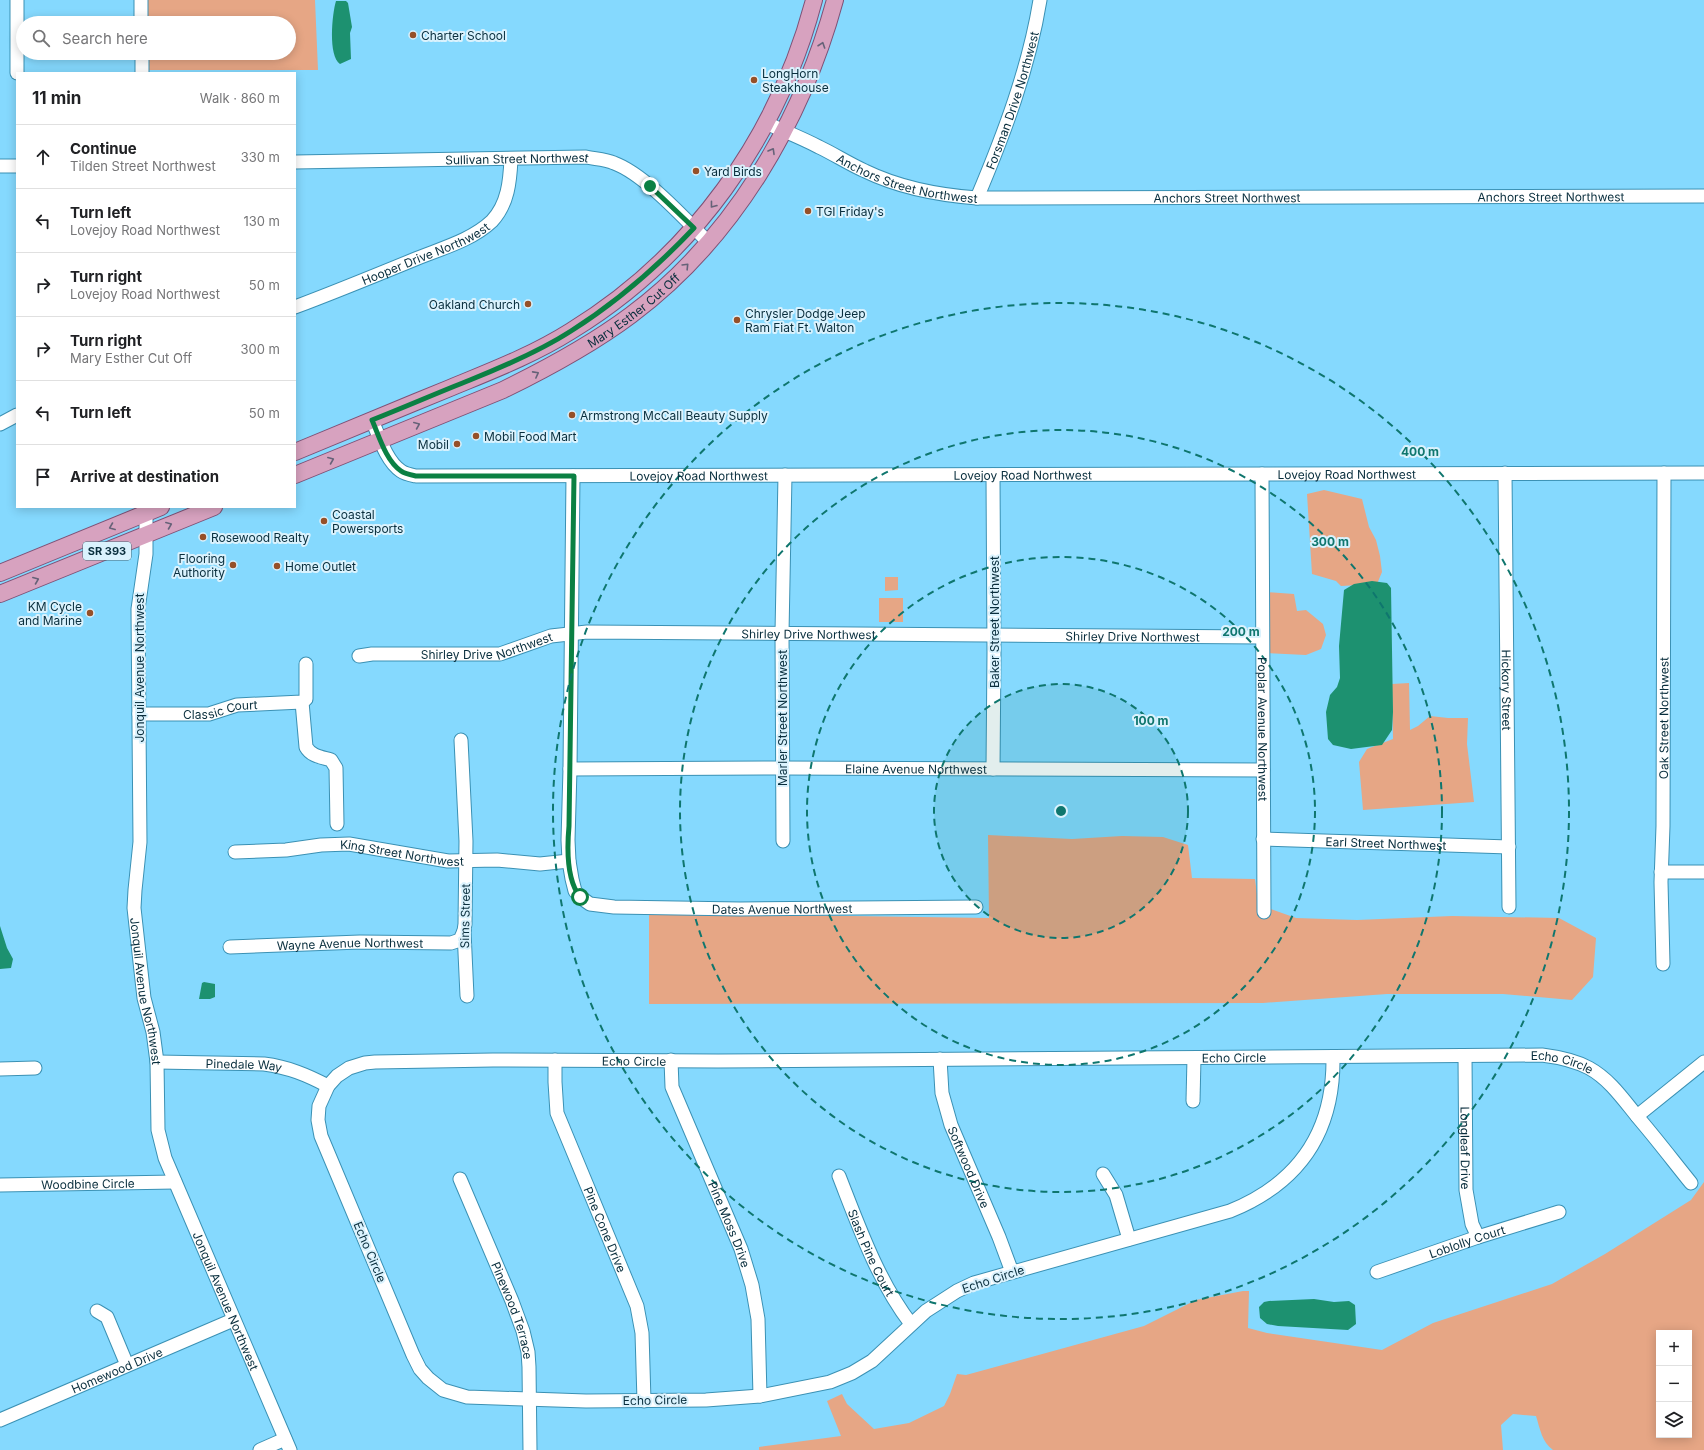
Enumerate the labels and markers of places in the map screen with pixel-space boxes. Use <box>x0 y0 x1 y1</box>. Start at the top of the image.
place label: Charter School <box>421 28 506 43</box>
marker: Charter School <box>408 30 418 40</box>
place label: LongHorn Steakhouse <box>762 66 829 95</box>
marker: LongHorn Steakhouse <box>749 75 759 85</box>
place label: Yard Birds <box>704 164 762 179</box>
marker: Yard Birds <box>691 166 701 176</box>
place label: TGI Friday's <box>816 204 884 219</box>
marker: TGI Friday's <box>803 206 813 216</box>
place label: Oakland Church <box>429 297 520 312</box>
marker: Oakland Church <box>523 299 533 309</box>
place label: Chrysler Dodge Jeep Ram Fiat Ft. Walton <box>745 306 866 335</box>
marker: Chrysler Dodge Jeep Ram Fiat Ft. Walton <box>732 315 742 325</box>
place label: Armstrong McCall Beauty Supply <box>580 408 768 423</box>
marker: Armstrong McCall Beauty Supply <box>567 410 577 420</box>
place label: Mobil Food Mart <box>484 429 577 444</box>
marker: Mobil Food Mart <box>471 431 481 441</box>
place label: Mobil <box>418 437 449 452</box>
marker: Mobil <box>452 439 462 449</box>
place label: Coastal Powersports <box>332 507 403 536</box>
marker: Coastal Powersports <box>319 516 329 526</box>
place label: Rosewood Realty <box>211 530 309 545</box>
marker: Rosewood Realty <box>198 532 208 542</box>
place label: Flooring Authority <box>173 551 225 580</box>
place label: Home Outlet <box>285 559 356 574</box>
marker: Flooring Authority <box>228 560 238 570</box>
marker: Home Outlet <box>272 561 282 571</box>
place label: KM Cycle and Marine <box>18 599 82 628</box>
marker: KM Cycle and Marine <box>85 608 95 618</box>
centre of rings <box>1054 804 1068 818</box>

